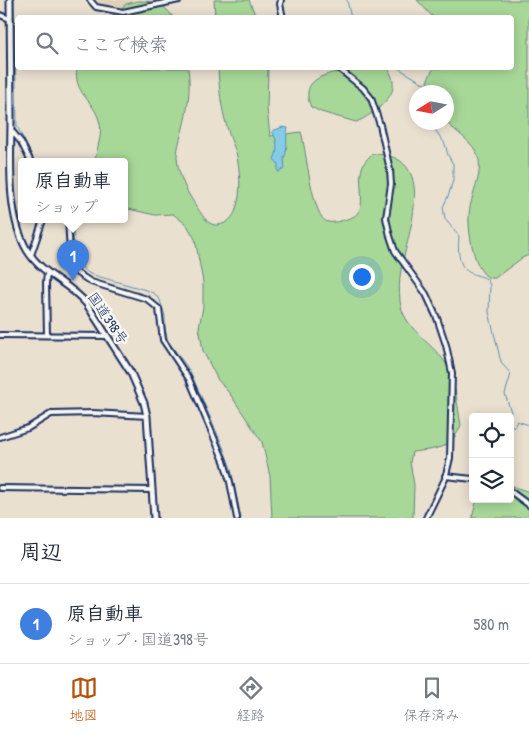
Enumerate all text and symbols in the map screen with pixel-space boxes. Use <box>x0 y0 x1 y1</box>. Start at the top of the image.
search box <box>15 15 514 70</box>
icon: search <box>33 29 61 57</box>
text: ここで検索 <box>73 31 168 57</box>
north arrow <box>409 85 454 130</box>
popup <box>18 158 128 223</box>
text: 原自動車 <box>35 167 111 193</box>
text: ショップ <box>35 195 98 217</box>
pin: 1 <box>57 240 89 281</box>
your location <box>349 264 375 290</box>
street label: 国道398号 <box>84 288 133 348</box>
map controls <box>469 413 514 503</box>
button: locate <box>469 413 514 458</box>
button: layers <box>469 458 514 503</box>
text: 周辺 <box>20 537 62 566</box>
text: 原自動車 <box>67 600 143 626</box>
text: 1 <box>33 613 39 635</box>
text: 580 m <box>474 613 509 635</box>
text: ショップ · 国道398号 <box>67 628 209 650</box>
tab: 地図 <box>70 674 98 724</box>
tab: 経路 <box>237 674 265 724</box>
tab: 保存済み <box>404 674 460 724</box>

